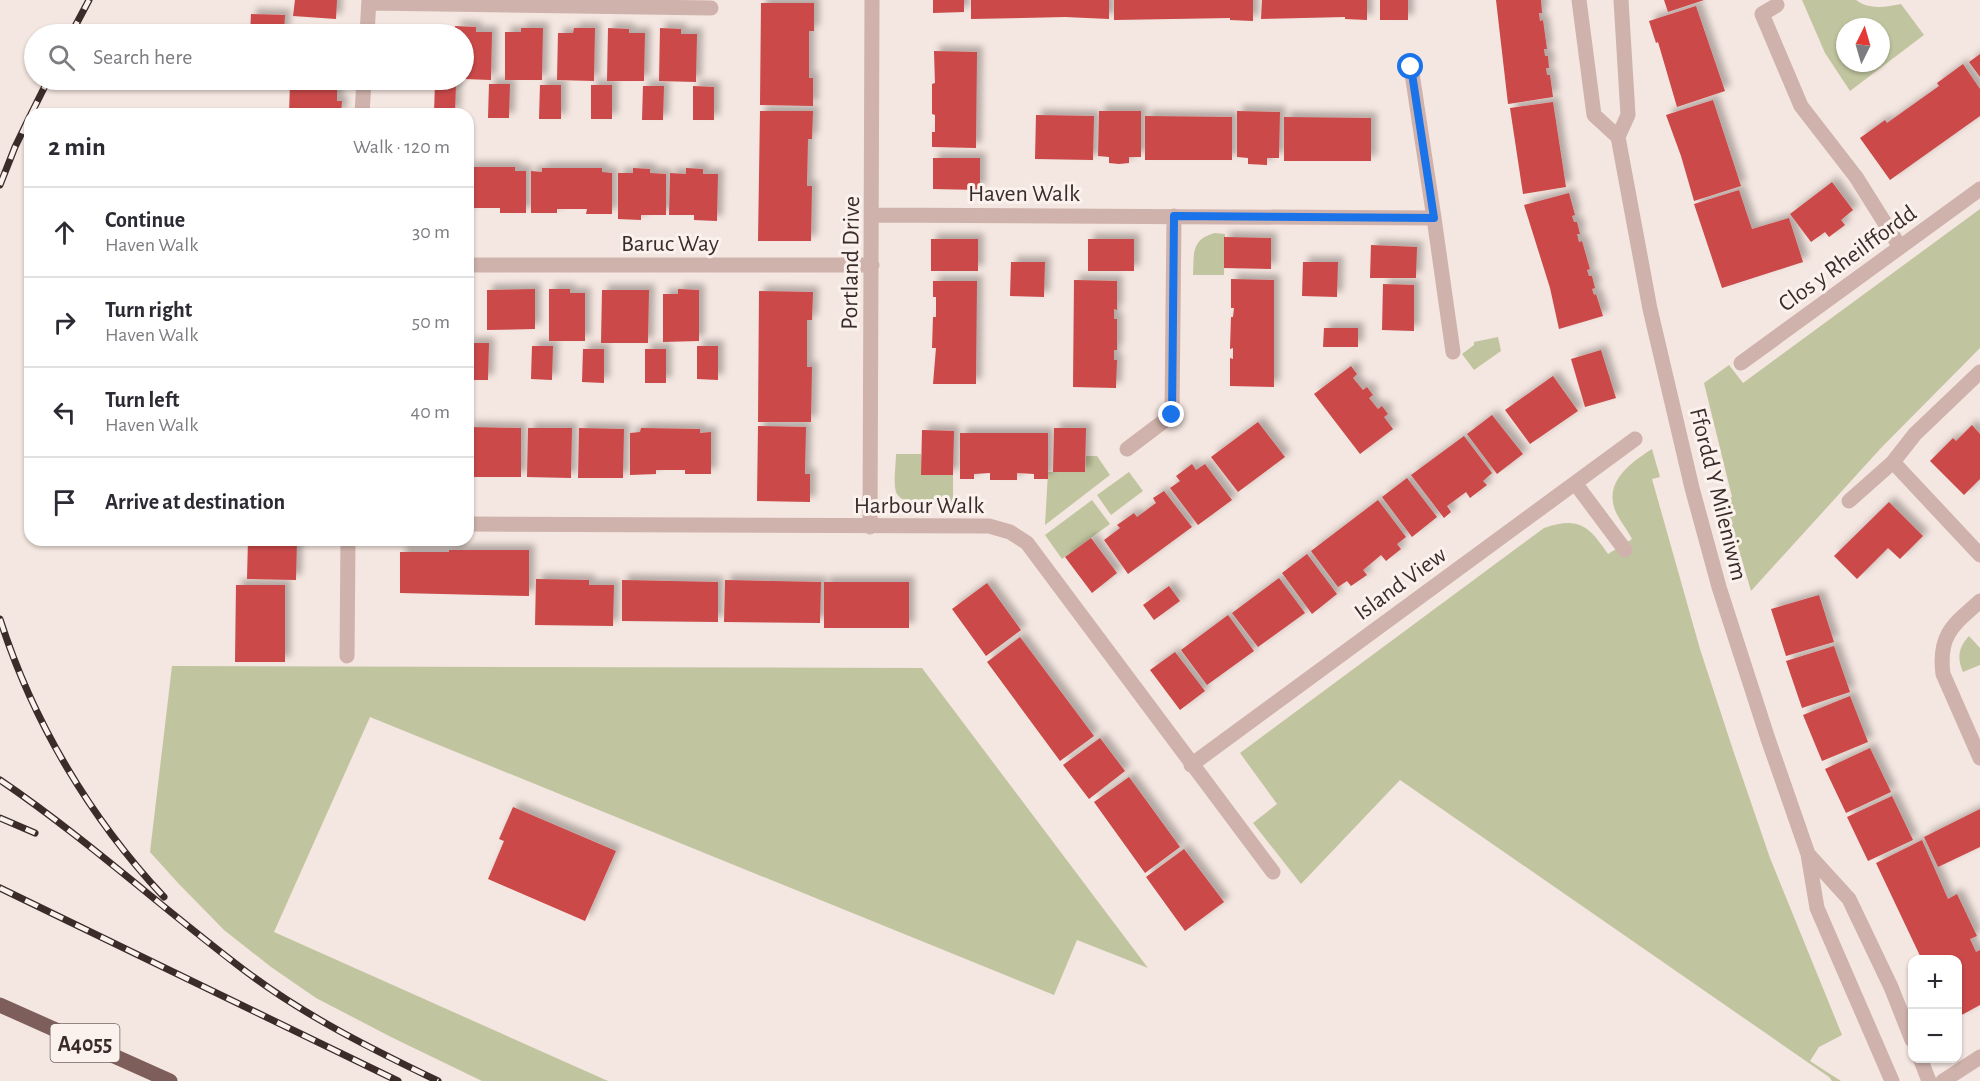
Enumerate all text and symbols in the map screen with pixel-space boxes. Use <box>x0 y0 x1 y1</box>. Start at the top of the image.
north arrow <box>1836 18 1890 72</box>
search box <box>24 24 474 90</box>
icon: search <box>45 41 78 74</box>
text: Search here <box>93 46 192 68</box>
route start <box>1397 53 1423 79</box>
text: 2 min <box>48 134 106 160</box>
text: Walk · 120 m <box>353 137 450 157</box>
street label: Haven Walk <box>968 182 1080 206</box>
street label: Portland Drive <box>838 196 864 330</box>
street label: Clos y Rheilffordd <box>1774 201 1921 317</box>
text: Continue <box>105 209 185 231</box>
icon: ahead <box>48 216 81 249</box>
text: 30 m <box>412 222 450 242</box>
street label: Baruc Way <box>621 232 719 256</box>
text: Haven Walk <box>105 235 198 255</box>
text: Turn right <box>105 299 192 321</box>
icon: right <box>48 306 81 339</box>
text: 50 m <box>412 312 450 332</box>
text: Haven Walk <box>105 325 198 345</box>
text: Turn left <box>105 389 179 411</box>
icon: left <box>48 396 81 429</box>
route end <box>1158 401 1184 427</box>
text: 40 m <box>411 402 450 422</box>
street label: Ffordd Y Mileniwm <box>1685 405 1751 583</box>
text: Haven Walk <box>105 415 198 435</box>
icon: arrive <box>48 486 81 519</box>
text: Arrive at destination <box>105 491 285 513</box>
street label: Harbour Walk <box>854 494 984 518</box>
street label: Island View <box>1350 543 1451 625</box>
map controls <box>1908 955 1962 1063</box>
button: + <box>1908 955 1962 1009</box>
button: − <box>1908 1009 1962 1063</box>
road number: A4055 <box>50 1024 119 1062</box>

